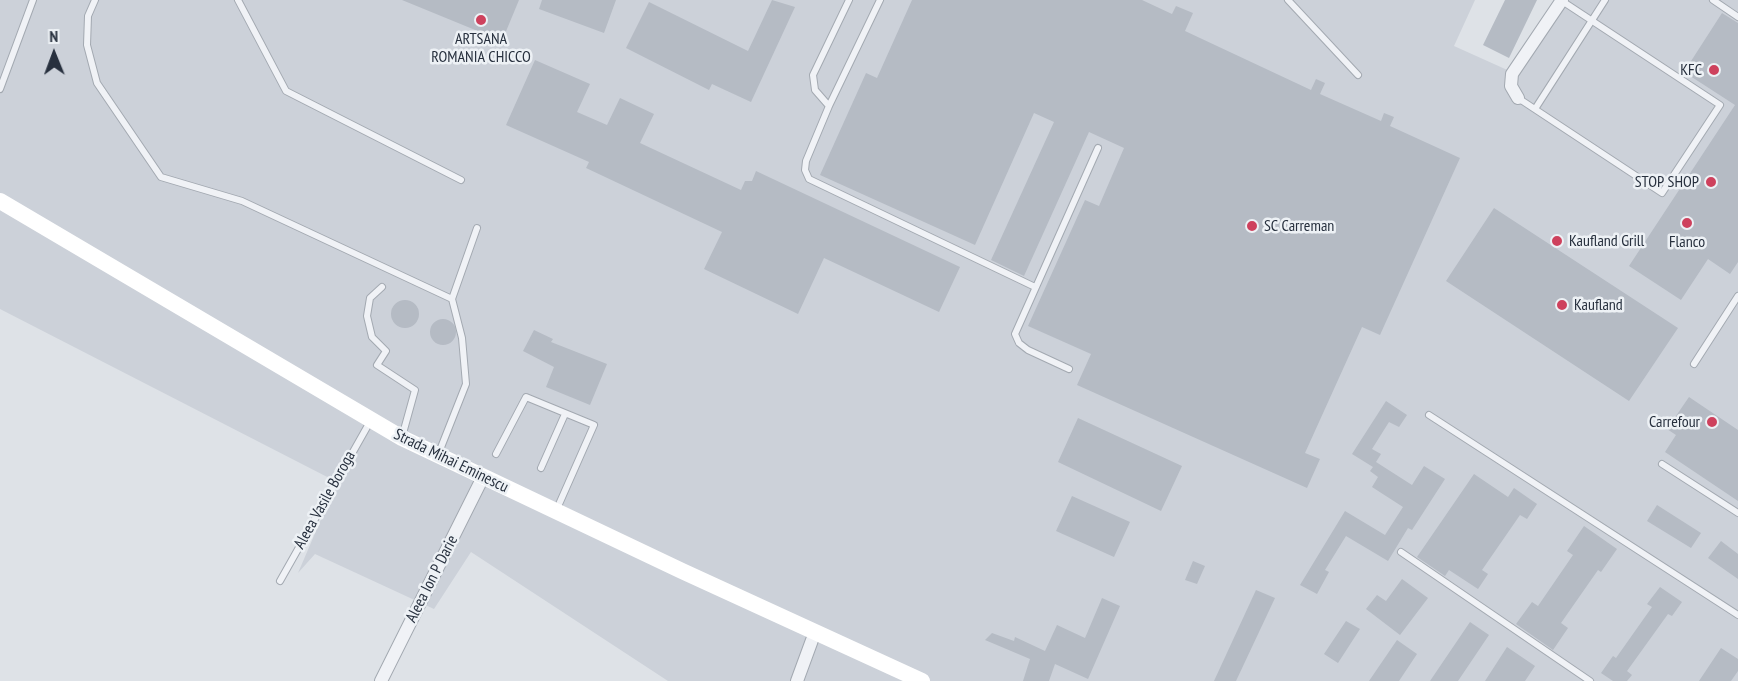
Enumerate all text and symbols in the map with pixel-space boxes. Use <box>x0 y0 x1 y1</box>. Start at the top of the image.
marker: ARTSANA ROMANIA CHICCO <box>474 13 488 27</box>
north arrow <box>24 24 84 84</box>
text: N <box>49 26 58 46</box>
place label: ARTSANA ROMANIA CHICCO <box>431 29 531 67</box>
place label: KFC <box>1680 60 1702 80</box>
marker: KFC <box>1707 63 1721 77</box>
place label: STOP SHOP <box>1635 172 1699 192</box>
marker: STOP SHOP <box>1704 175 1718 189</box>
place label: SC Carreman <box>1264 216 1334 236</box>
marker: Flanco <box>1680 216 1694 230</box>
marker: SC Carreman <box>1245 219 1259 233</box>
place label: Kaufland Grill <box>1569 231 1644 251</box>
place label: Flanco <box>1669 232 1705 252</box>
marker: Kaufland Grill <box>1550 234 1564 248</box>
place label: Kaufland <box>1574 295 1623 315</box>
marker: Kaufland <box>1555 298 1569 312</box>
place label: Carrefour <box>1649 412 1700 432</box>
marker: Carrefour <box>1705 415 1719 429</box>
street label: Strada Mihai Eminescu <box>391 425 511 497</box>
street label: Aleea Vasile Boroga <box>290 448 360 552</box>
street label: Aleea Ion P Darie <box>402 532 462 626</box>

